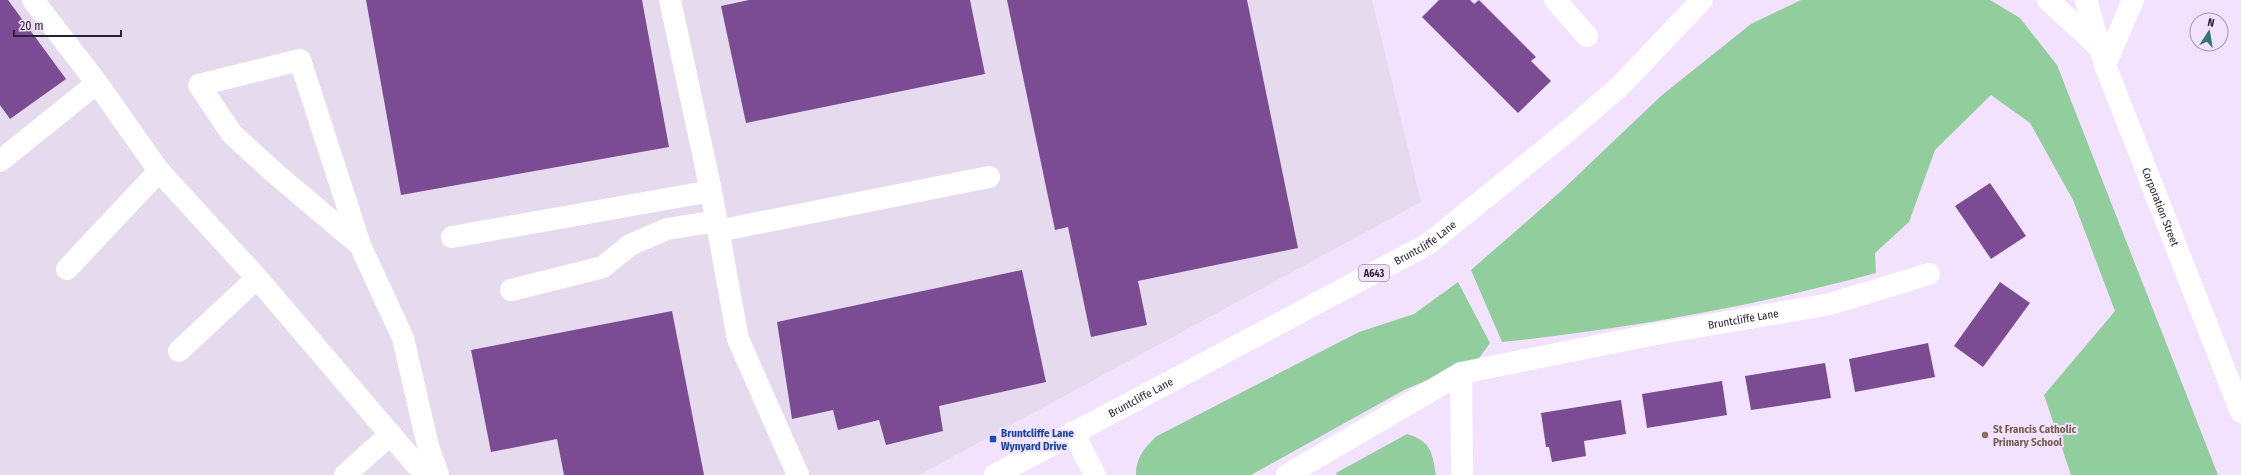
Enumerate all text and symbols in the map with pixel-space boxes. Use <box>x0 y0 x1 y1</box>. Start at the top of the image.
scale bar <box>14 12 121 38</box>
north arrow <box>2189 12 2229 52</box>
text: N <box>2206 16 2216 30</box>
text: 20 m <box>20 19 44 33</box>
street label: Corporation Street <box>2139 166 2181 248</box>
street label: Bruntcliffe Lane <box>1392 218 1459 268</box>
road number: A643 <box>1359 265 1389 281</box>
street label: Bruntcliffe Lane <box>1707 307 1780 332</box>
street label: Bruntcliffe Lane <box>1106 375 1175 420</box>
place label: St Francis Catholic Primary School <box>1993 423 2077 449</box>
place label: Bruntcliffe Lane Wynyard Drive <box>1001 427 1074 453</box>
marker: St Francis Catholic Primary School <box>1980 430 1990 440</box>
marker: Bruntcliffe Lane Wynyard Drive <box>988 434 998 444</box>

